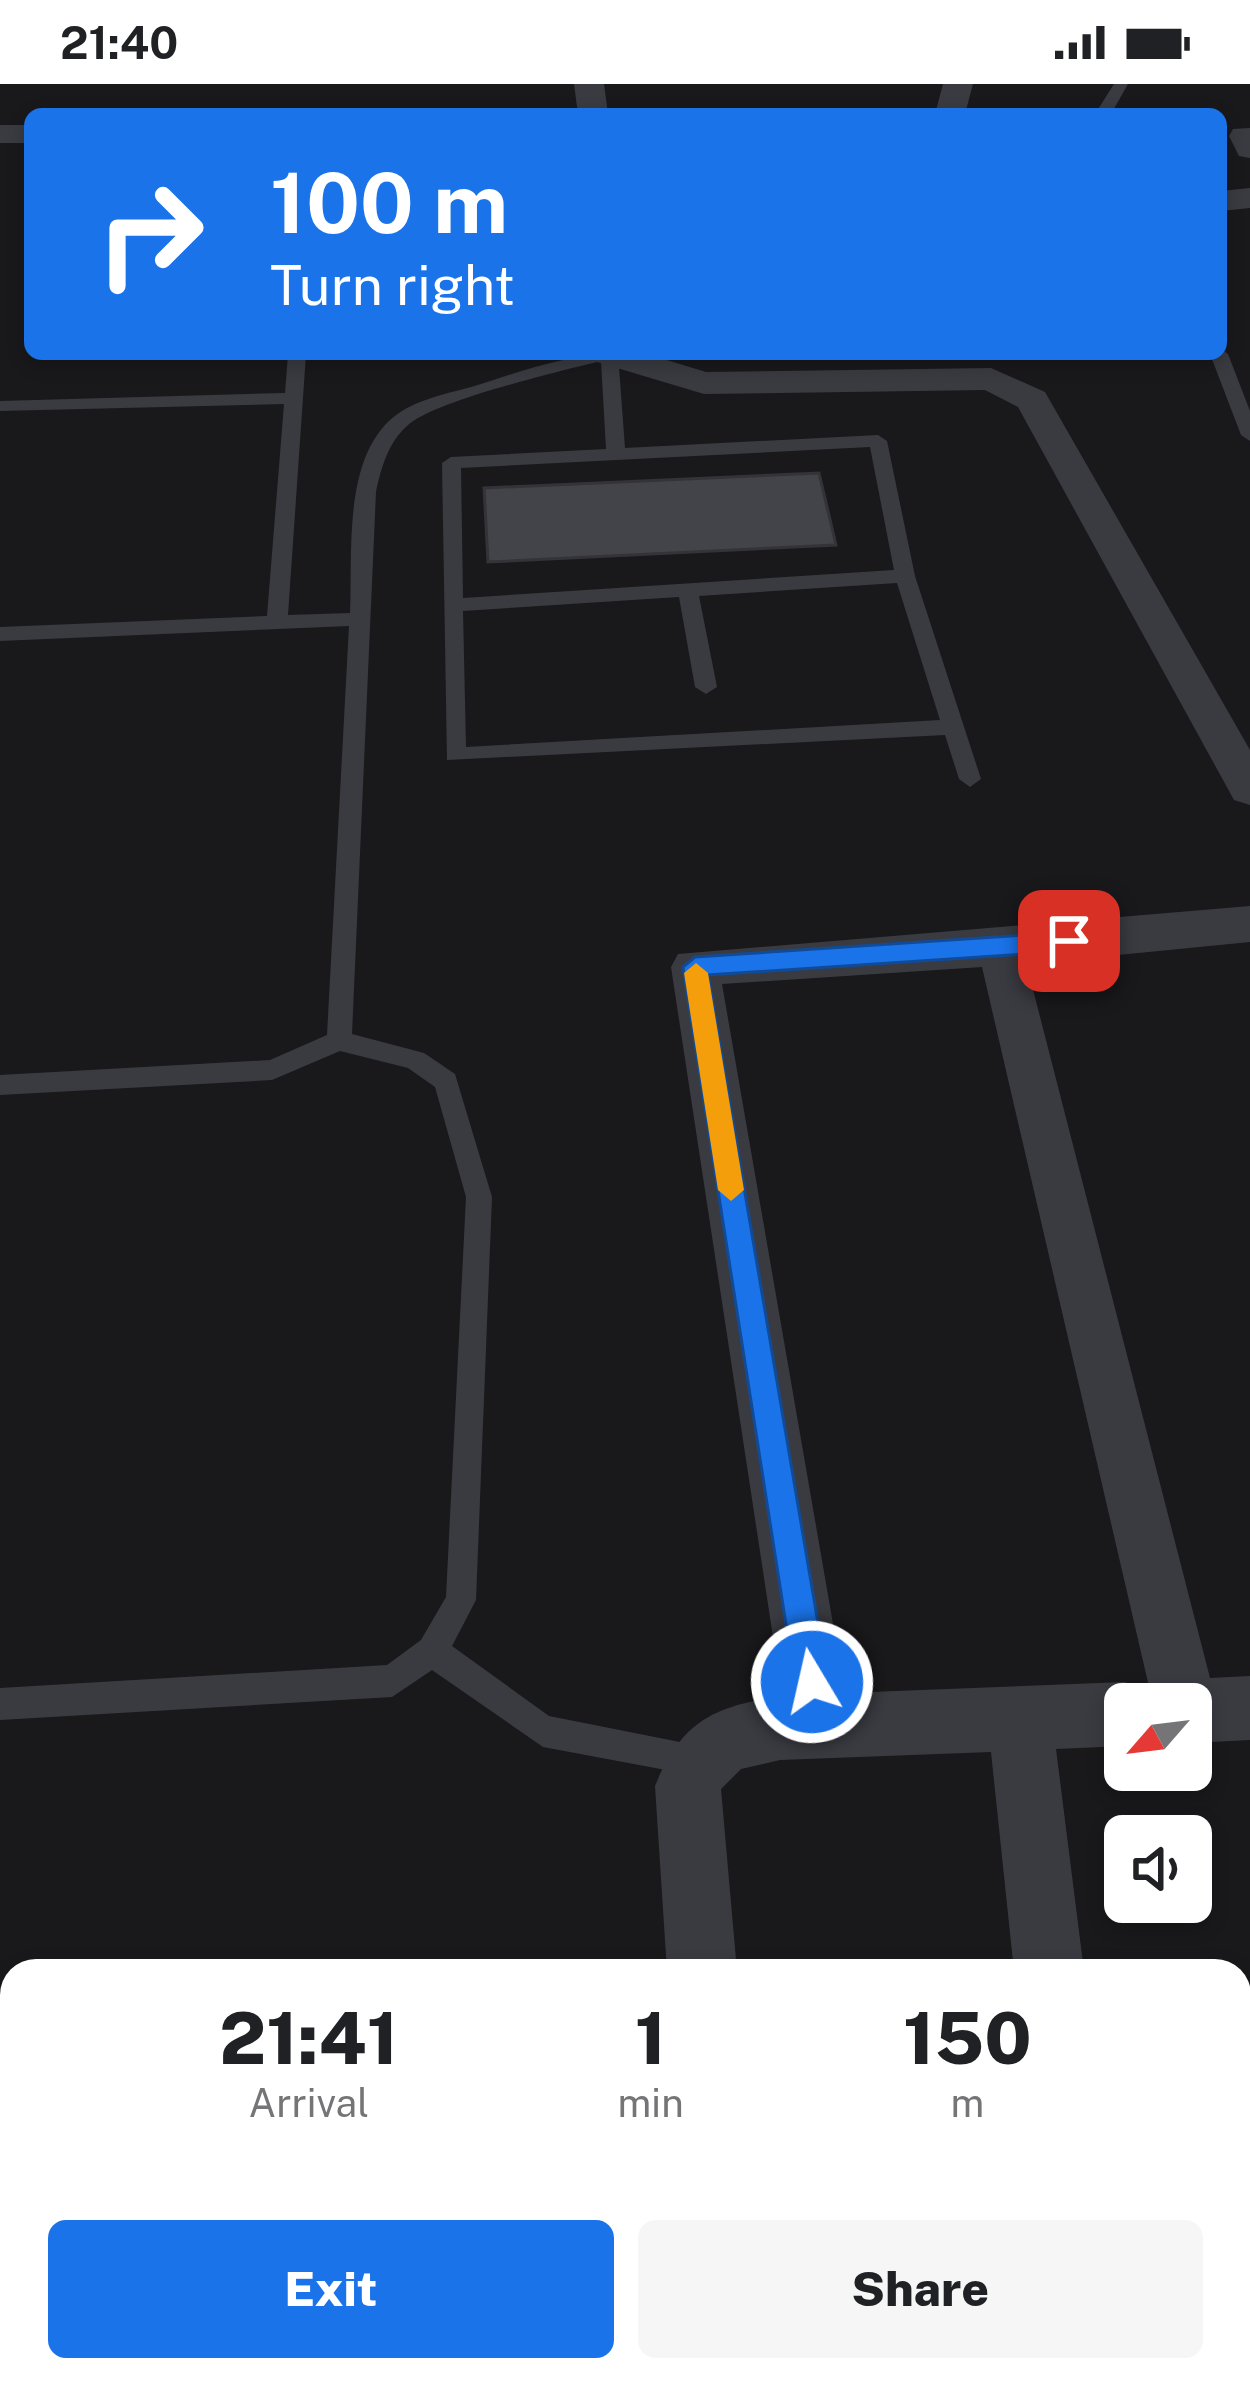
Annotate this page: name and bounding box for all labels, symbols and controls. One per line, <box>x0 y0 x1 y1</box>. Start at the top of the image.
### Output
text: 21:40 <box>60 16 178 69</box>
text: 100 m <box>270 153 508 252</box>
icon: right <box>72 156 228 312</box>
text: Turn right <box>270 254 515 317</box>
pin <box>1018 890 1120 992</box>
icon: arrive <box>1036 908 1102 974</box>
position arrow <box>749 1619 875 1745</box>
north arrow <box>1104 1683 1212 1791</box>
map controls <box>1104 1683 1212 1923</box>
button: sound <box>1104 1815 1212 1923</box>
text: 21:41 <box>219 1996 398 2080</box>
text: 1 <box>635 1996 666 2080</box>
text: 150 <box>903 1996 1032 2080</box>
text: Arrival <box>249 2080 369 2126</box>
text: min <box>618 2080 684 2126</box>
text: m <box>950 2080 984 2126</box>
button: Exit <box>48 2220 614 2358</box>
button: Share <box>638 2220 1203 2358</box>

